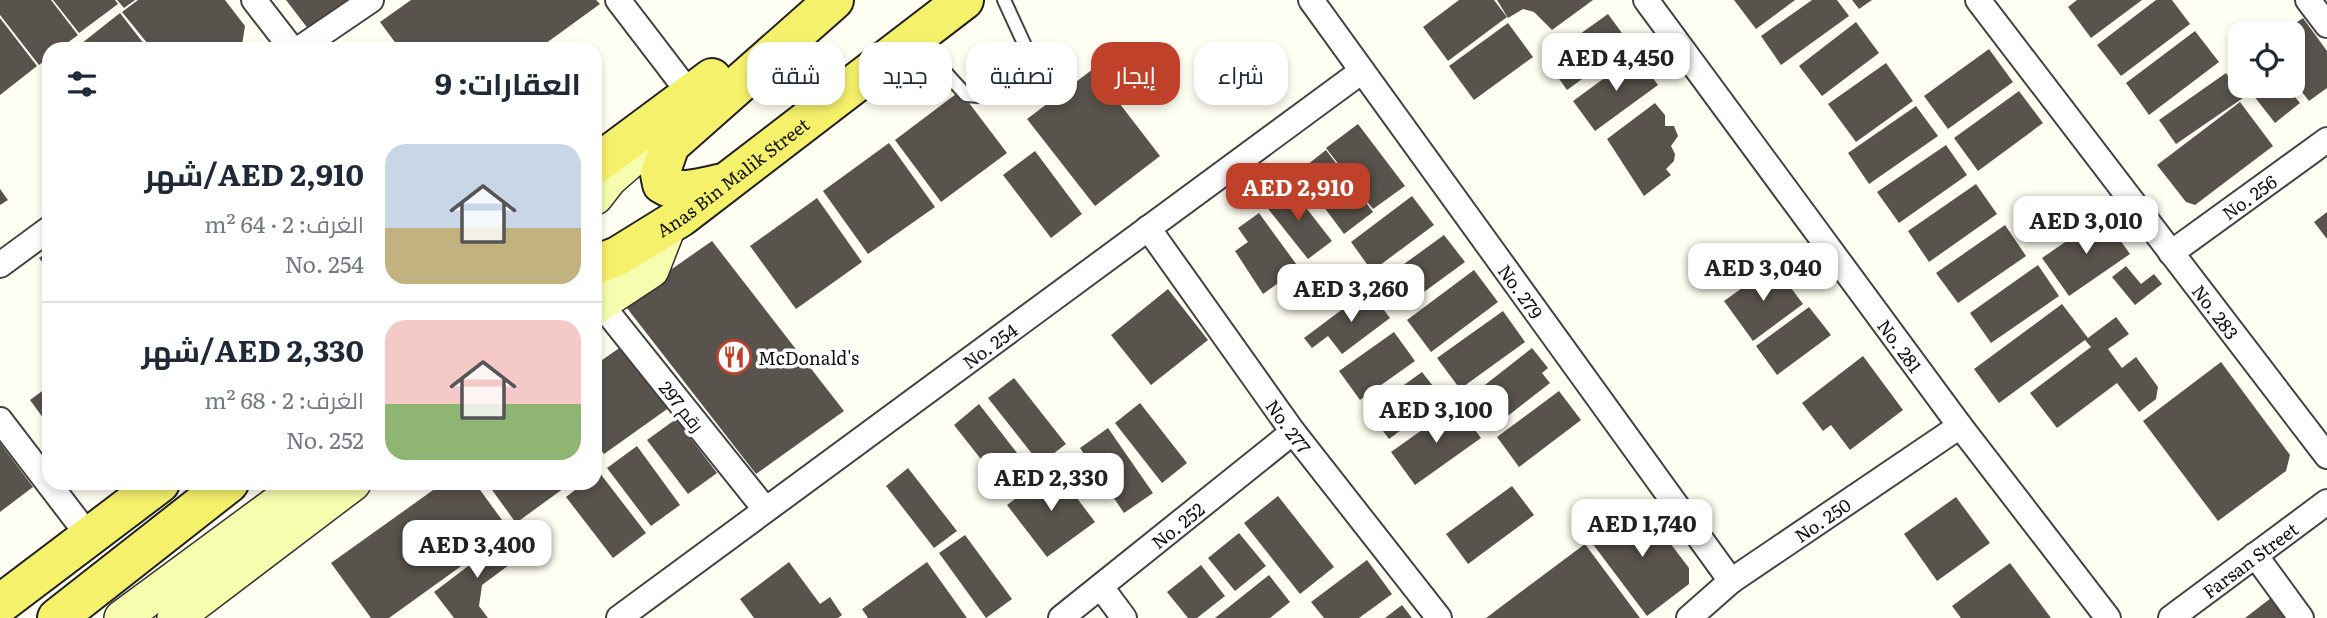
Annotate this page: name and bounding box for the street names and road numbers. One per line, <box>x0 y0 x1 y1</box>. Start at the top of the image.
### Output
street label: Anas Bin Malik Street <box>651 110 815 243</box>
street label: No. 256 <box>2216 167 2282 226</box>
street label: No. 279 <box>1492 258 1550 324</box>
street label: No. 283 <box>2186 278 2246 344</box>
street label: No. 281 <box>1872 313 1929 378</box>
street label: No. 254 <box>956 316 1023 375</box>
street label: رقم 297 <box>653 375 711 437</box>
street label: No. 277 <box>1260 393 1318 459</box>
street label: No. 250 <box>1789 491 1856 548</box>
street label: No. 252 <box>1145 495 1210 555</box>
street label: Farsan Street <box>2196 515 2304 604</box>

